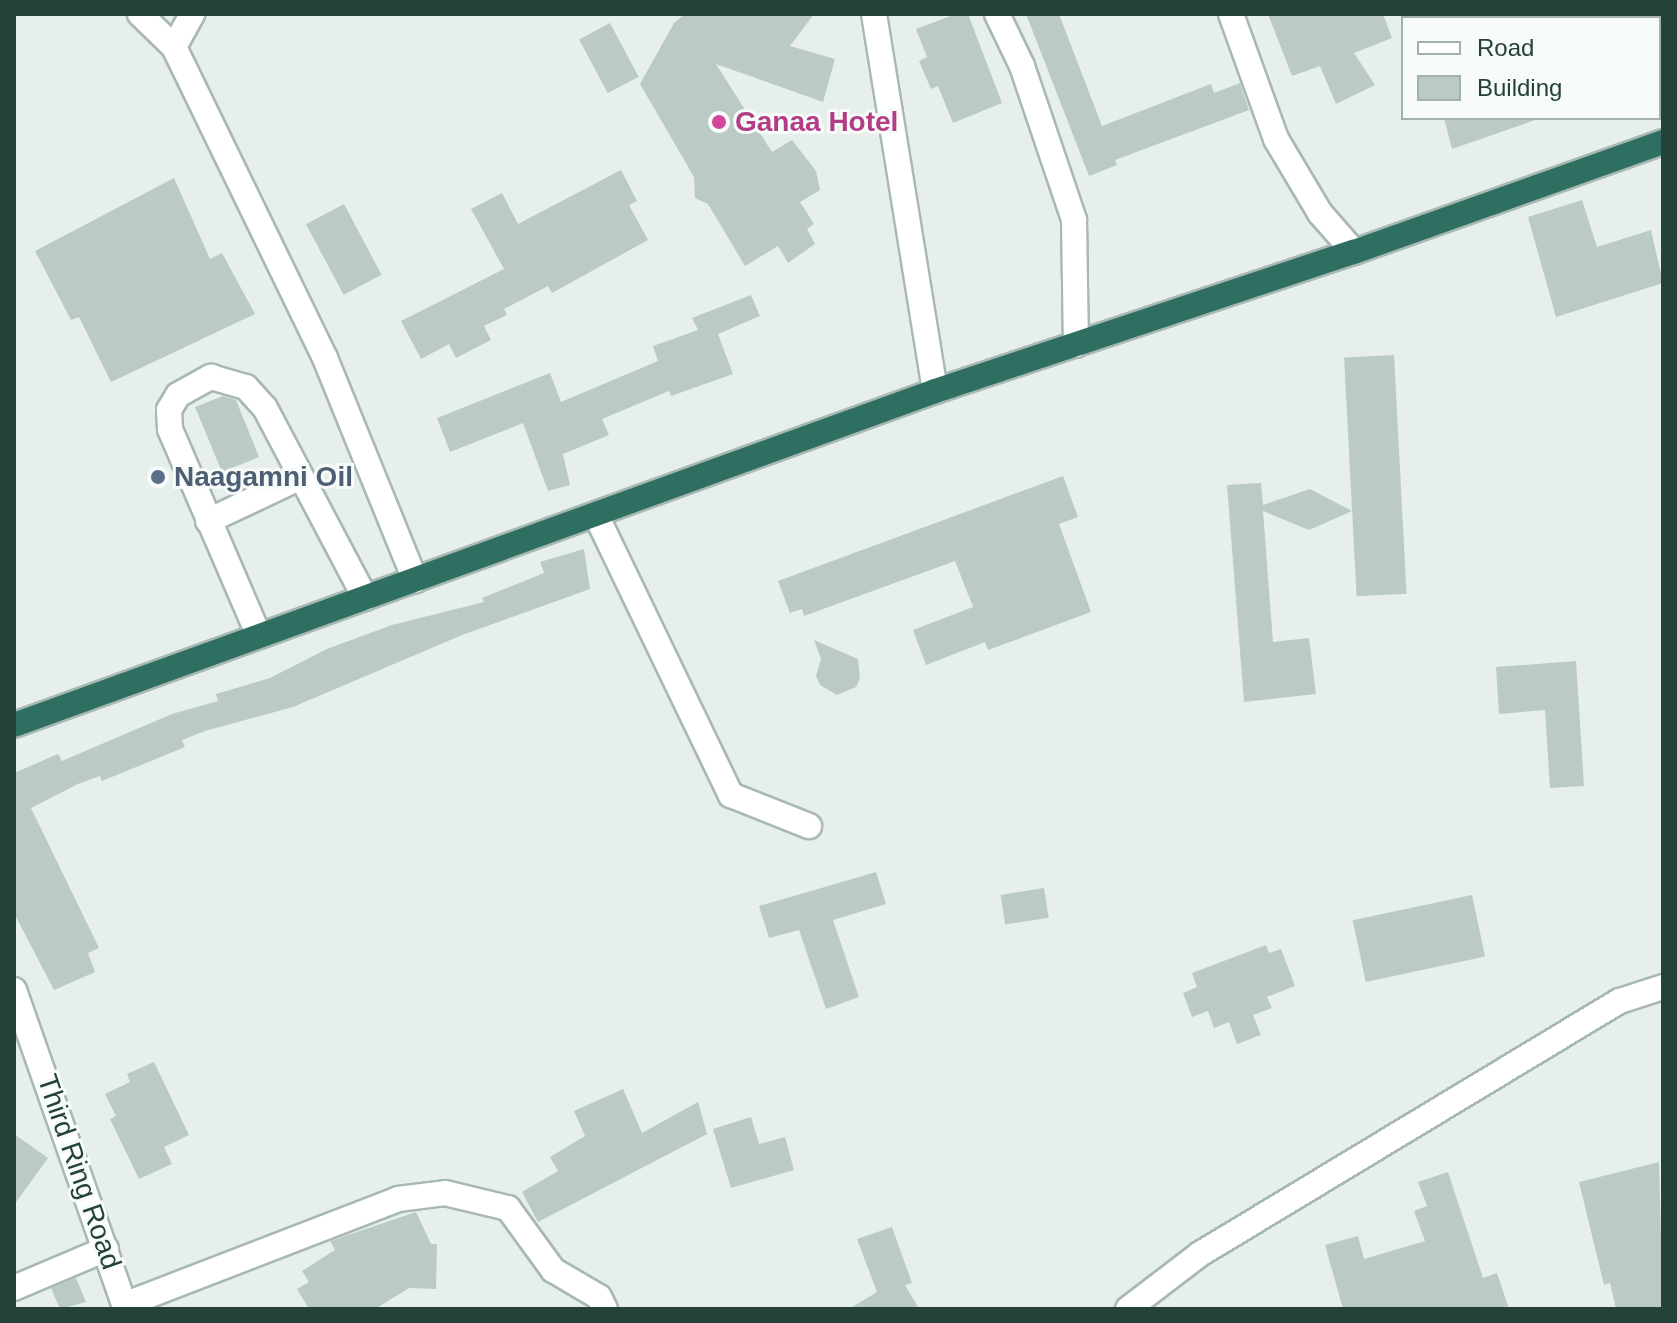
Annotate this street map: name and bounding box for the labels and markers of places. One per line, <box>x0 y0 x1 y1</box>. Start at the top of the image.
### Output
place label: Ganaa Hotel <box>735 105 898 139</box>
marker: Ganaa Hotel <box>710 113 728 131</box>
place label: Naagamni Oil <box>174 460 353 494</box>
marker: Naagamni Oil <box>149 468 167 486</box>

